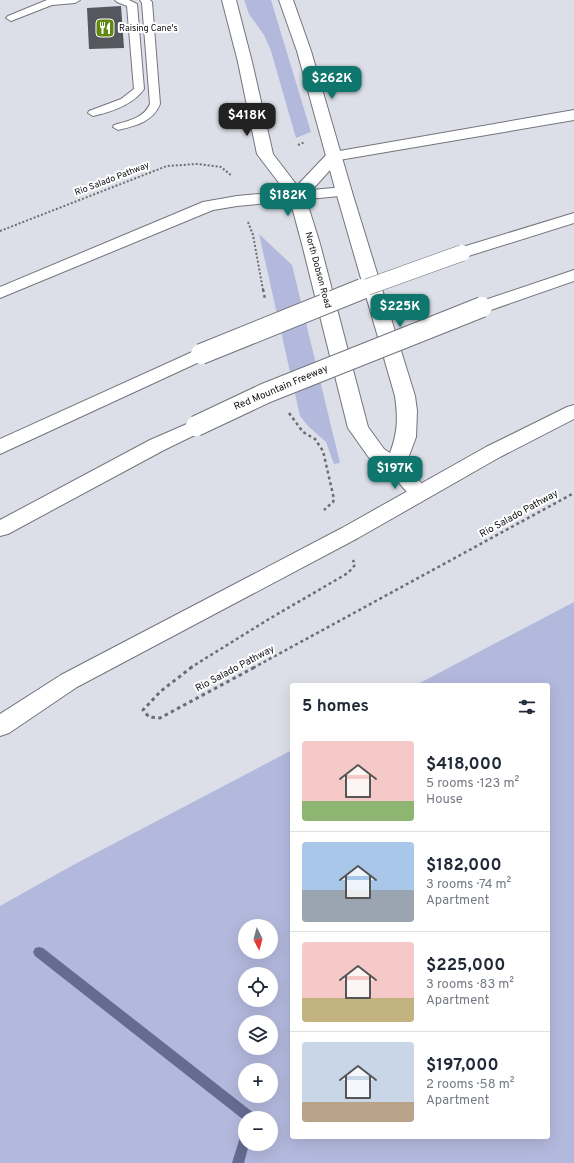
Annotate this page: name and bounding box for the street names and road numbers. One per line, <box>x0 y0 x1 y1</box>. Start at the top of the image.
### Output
street label: Rio Salado Pathway <box>73 160 151 198</box>
street label: North Dobson Road <box>303 231 333 309</box>
street label: Red Mountain Freeway <box>232 362 330 414</box>
street label: Rio Salado Pathway <box>477 487 561 541</box>
street label: Rio Salado Pathway <box>193 643 277 695</box>

